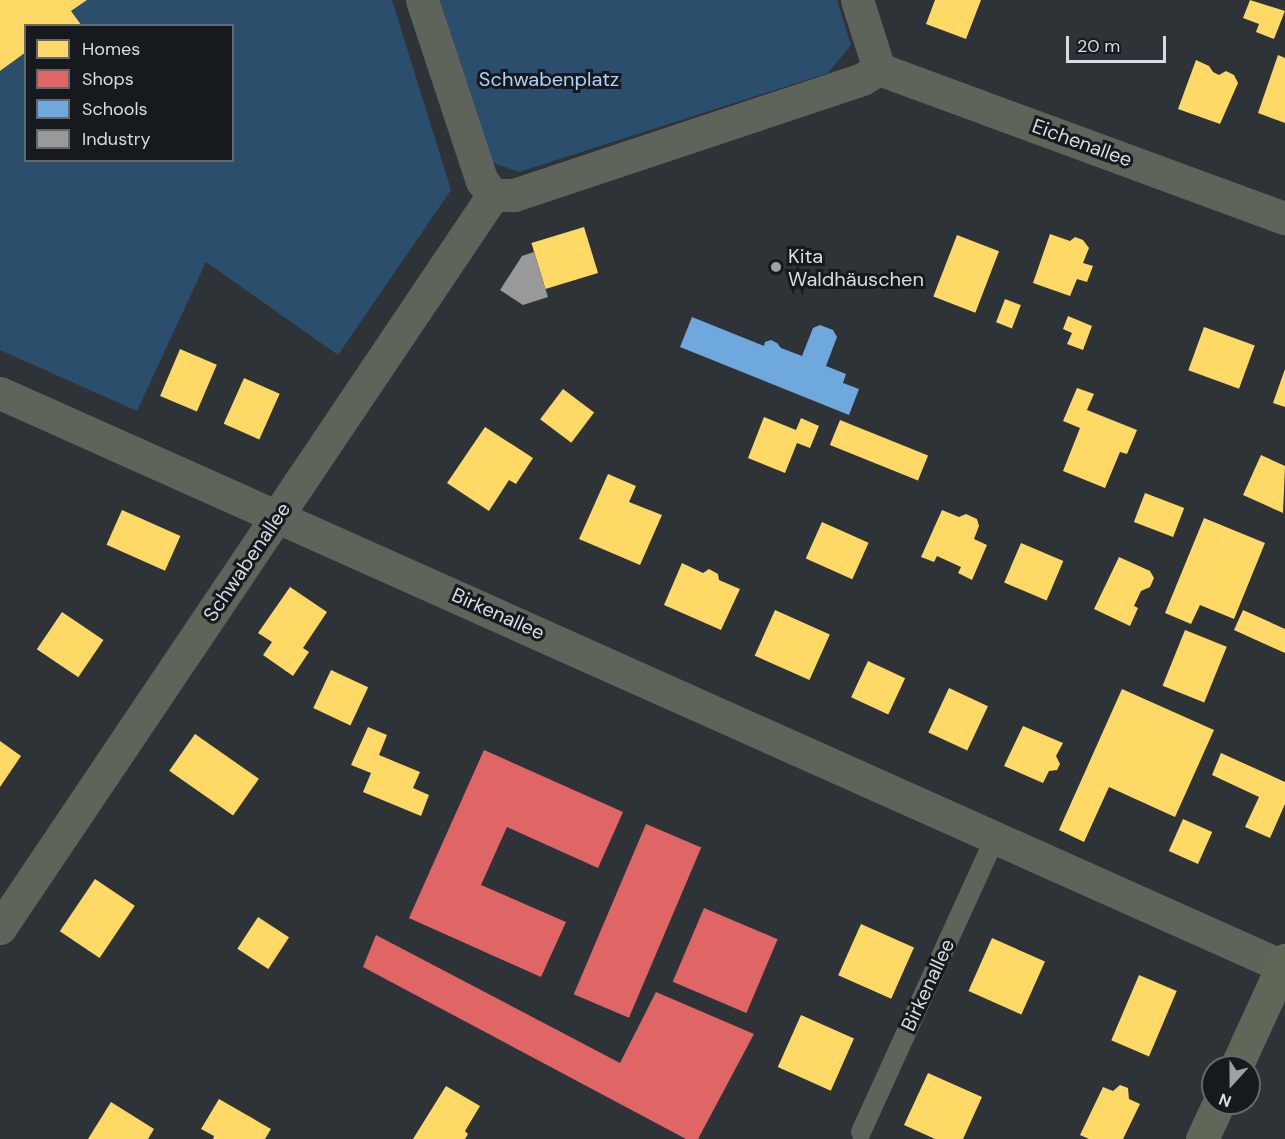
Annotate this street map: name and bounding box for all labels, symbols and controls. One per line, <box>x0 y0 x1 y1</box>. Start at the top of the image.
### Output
legend <box>24 24 234 162</box>
scale bar <box>1069 24 1170 62</box>
text: 20 m <box>1077 34 1120 58</box>
text: Homes <box>82 37 140 61</box>
text: Shops <box>82 67 134 91</box>
park label: Schwabenplatz <box>479 67 619 91</box>
text: Schools <box>82 97 147 121</box>
street label: Eichenallee <box>1029 114 1135 172</box>
text: Industry <box>82 127 151 151</box>
place label: Kita Waldhäuschen <box>788 244 924 291</box>
marker: Kita Waldhäuschen <box>769 260 783 274</box>
street label: Schwabenallee <box>198 498 296 626</box>
street label: Birkenallee <box>448 583 548 645</box>
street label: Birkenallee <box>896 935 960 1035</box>
north arrow <box>1201 1055 1261 1115</box>
text: N <box>1216 1089 1234 1112</box>

